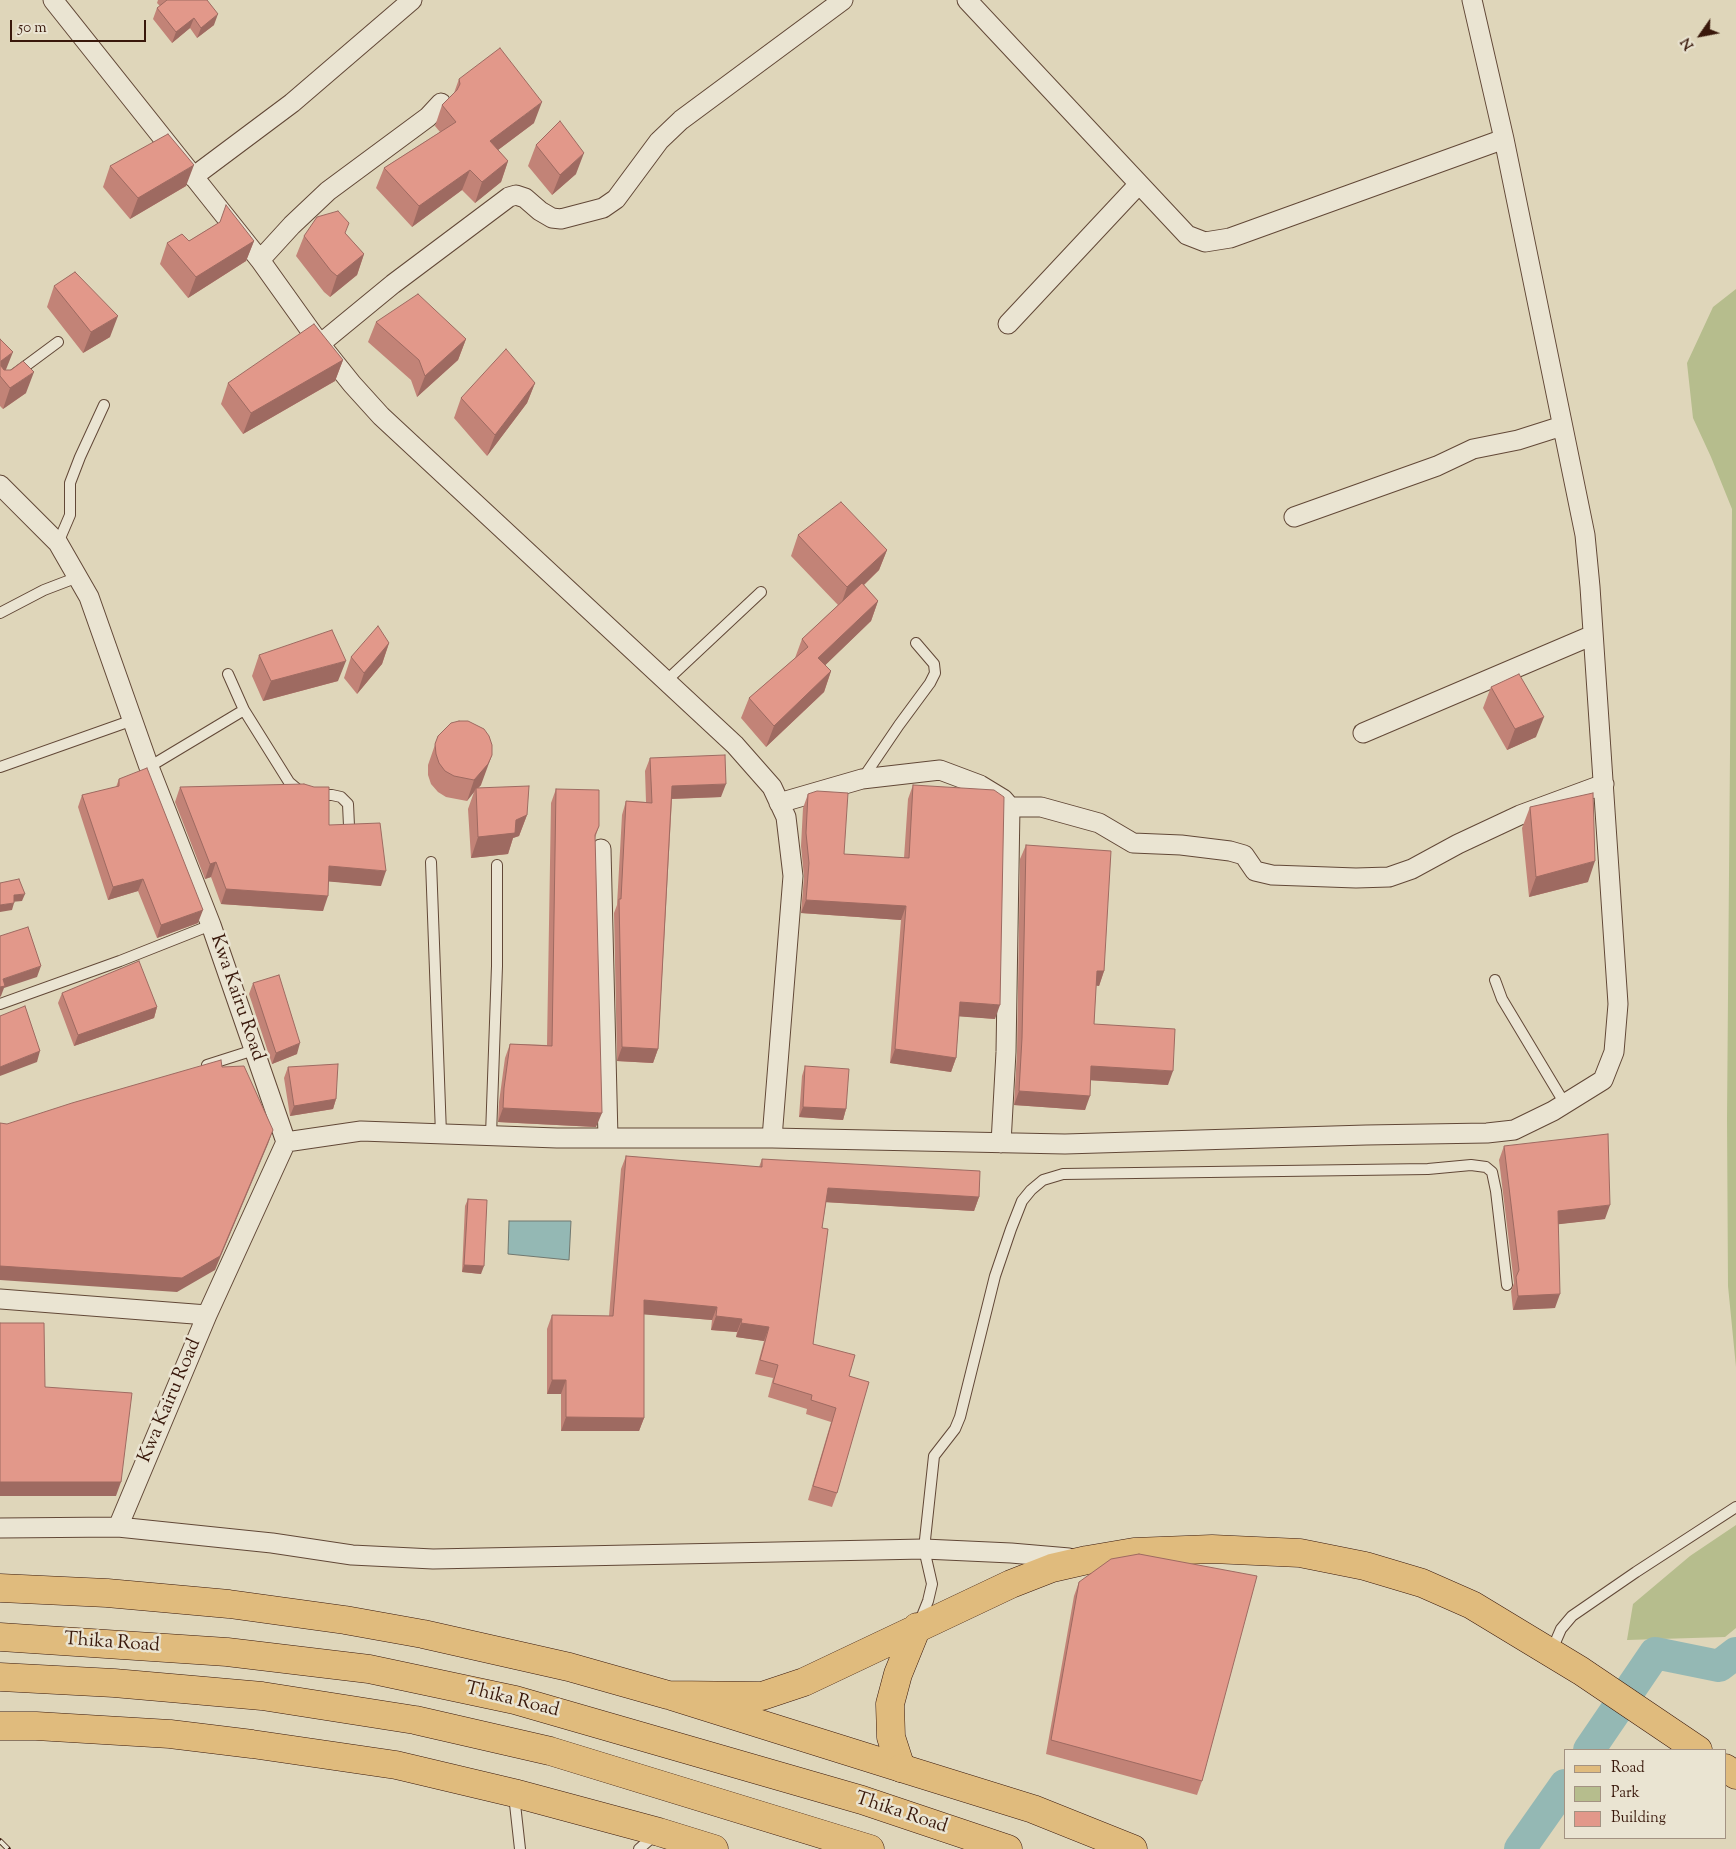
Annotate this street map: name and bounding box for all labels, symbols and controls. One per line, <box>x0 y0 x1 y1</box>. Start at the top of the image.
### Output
scale bar <box>12 10 149 42</box>
north arrow <box>1676 10 1726 60</box>
text: 50 m <box>18 18 47 39</box>
text: N <box>1677 33 1700 53</box>
street label: Kwa Kairu Road <box>204 932 268 1064</box>
street label: Kwa Kairu Road <box>135 1336 207 1466</box>
street label: Thika Road <box>63 1629 161 1659</box>
street label: Thika Road <box>463 1678 561 1724</box>
legend <box>1564 1749 1726 1839</box>
text: Road <box>1611 1758 1645 1779</box>
text: Park <box>1611 1783 1640 1804</box>
street label: Thika Road <box>852 1788 950 1840</box>
text: Building <box>1611 1808 1666 1829</box>

